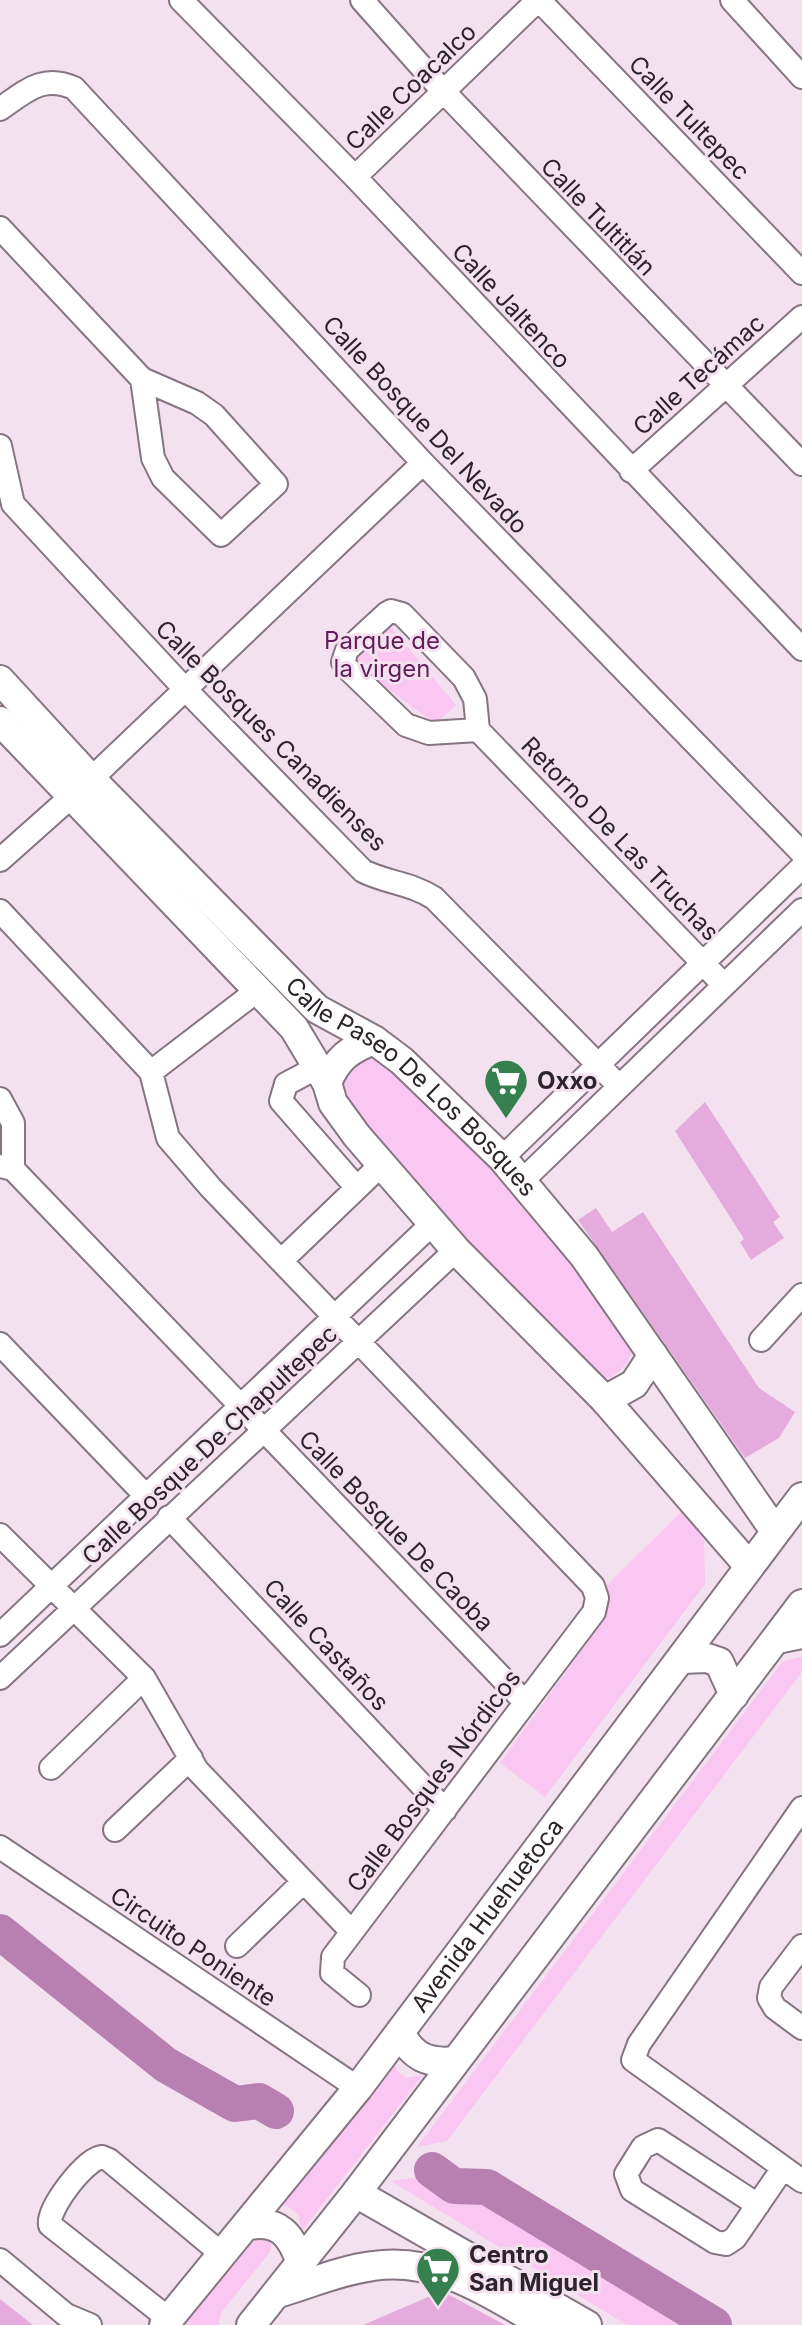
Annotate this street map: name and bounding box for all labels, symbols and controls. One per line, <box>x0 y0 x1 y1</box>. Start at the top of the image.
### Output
street label: Calle Coacalco <box>339 17 482 156</box>
street label: Calle Tultepec <box>623 50 756 186</box>
street label: Calle Tultitlán <box>535 152 662 282</box>
street label: Calle Jaltenco <box>446 237 577 374</box>
street label: Calle Tecámac <box>627 308 770 441</box>
street label: Calle Bosque Del Nevado <box>317 310 534 540</box>
street label: Calle Bosques Canadienses <box>150 614 393 857</box>
park label: Parque de la virgen <box>324 626 440 683</box>
street label: Retorno De Las Truchas <box>516 731 725 946</box>
street label: Calle Paseo De Los Bosques <box>280 971 543 1202</box>
supermarket icon: Oxxo <box>482 1057 530 1120</box>
place label: Oxxo <box>537 1066 598 1095</box>
street label: Calle Bosque De Chapultepec <box>76 1319 343 1571</box>
street label: Calle Bosque De Caoba <box>293 1424 500 1637</box>
street label: Calle Castaños <box>258 1573 395 1717</box>
street label: Calle Bosques Nórdicos <box>341 1664 527 1898</box>
street label: Avenida Huehuetoca <box>405 1813 569 2018</box>
street label: Circuito Poniente <box>105 1880 282 2013</box>
place label: Centro San Miguel <box>469 2240 599 2297</box>
supermarket icon: Centro San Miguel <box>414 2245 462 2308</box>

